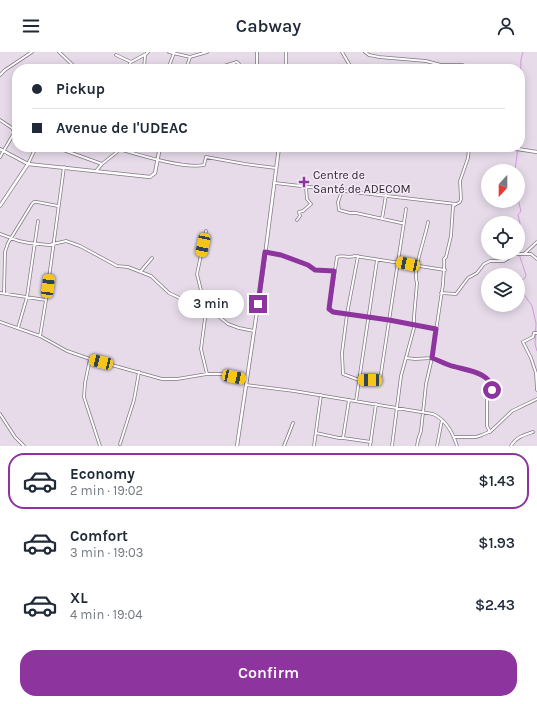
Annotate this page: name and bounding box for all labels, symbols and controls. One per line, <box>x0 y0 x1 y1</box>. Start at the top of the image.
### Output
icon: menu <box>20 15 42 37</box>
text: Cabway <box>236 15 301 37</box>
icon: person <box>495 15 517 37</box>
text: Pickup <box>56 80 105 98</box>
text: Avenue de I'UDEAC <box>56 119 188 137</box>
north arrow <box>481 164 525 208</box>
map controls <box>481 164 525 312</box>
place label: Centre de Santé de ADECOM <box>313 168 411 196</box>
marker: Centre de Santé de ADECOM <box>298 176 310 188</box>
button: locate <box>481 216 525 260</box>
car <box>195 232 211 258</box>
car <box>395 256 421 272</box>
button: layers <box>481 268 525 312</box>
car <box>41 273 55 299</box>
callout: 3 min <box>178 290 244 318</box>
route end <box>249 295 267 313</box>
text: 3 min <box>193 296 229 311</box>
car <box>88 353 114 371</box>
car <box>221 369 247 385</box>
car <box>358 374 382 386</box>
route start <box>483 381 501 399</box>
icon: car <box>22 463 58 499</box>
text: Economy <box>70 465 135 483</box>
text: $1.43 <box>479 472 515 490</box>
text: 2 min · 19:02 <box>70 483 143 498</box>
icon: car <box>22 525 58 561</box>
text: Comfort <box>70 527 128 545</box>
text: $1.93 <box>478 534 515 552</box>
text: 3 min · 19:03 <box>70 545 143 560</box>
icon: car <box>22 587 58 623</box>
text: XL <box>70 589 88 607</box>
text: $2.43 <box>475 596 515 614</box>
text: 4 min · 19:04 <box>70 607 143 622</box>
button: Confirm <box>20 650 517 696</box>

